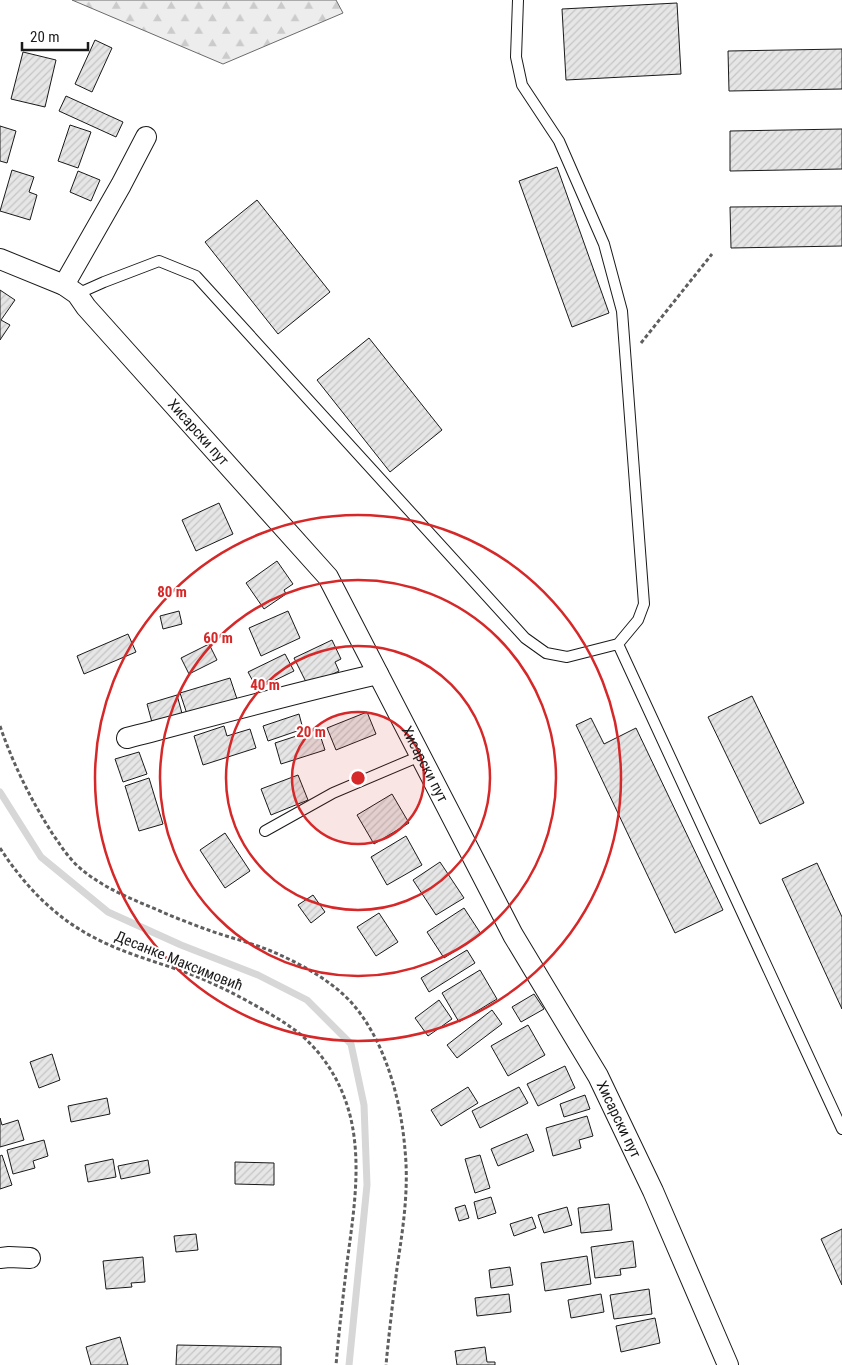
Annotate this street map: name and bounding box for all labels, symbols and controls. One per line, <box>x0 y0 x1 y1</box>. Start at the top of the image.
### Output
scale bar <box>22 20 89 52</box>
text: 20 m <box>30 28 60 46</box>
street label: Хисарски пут <box>164 395 233 469</box>
text: 80 m <box>157 583 187 601</box>
text: 60 m <box>203 629 233 647</box>
text: 40 m <box>250 676 280 694</box>
text: 20 m <box>296 723 326 741</box>
street label: Хисарски пут <box>398 723 452 805</box>
centre of rings <box>349 769 367 787</box>
street label: Десанке Максимовић <box>112 927 246 995</box>
street label: Хисарски пут <box>593 1078 645 1161</box>

